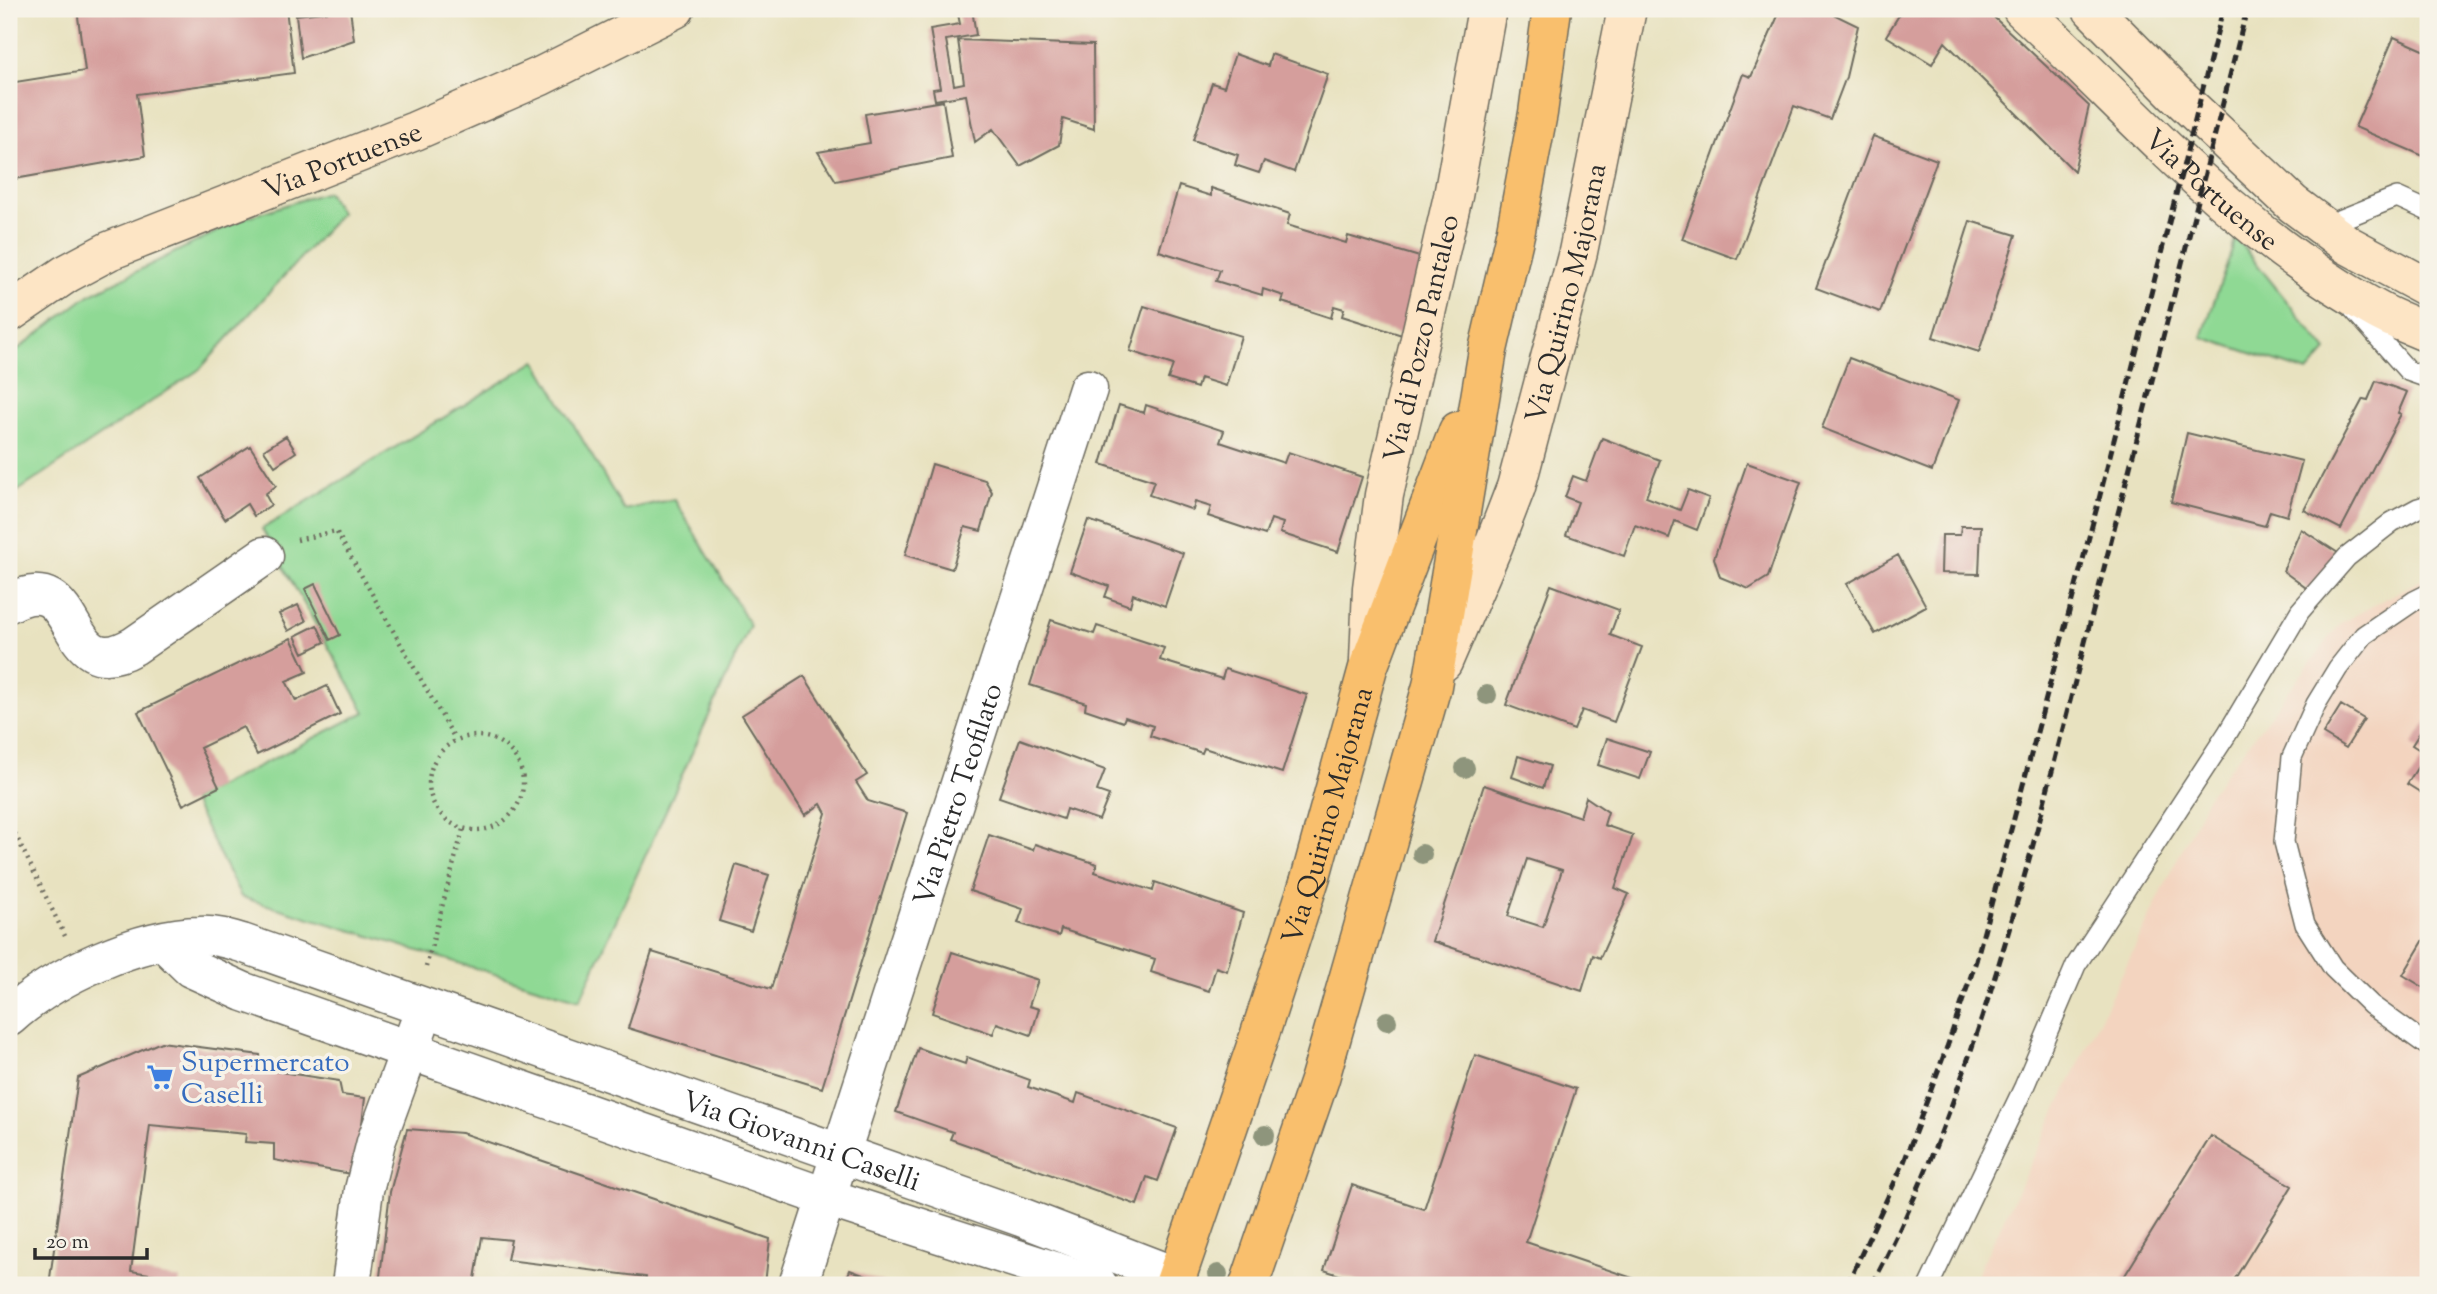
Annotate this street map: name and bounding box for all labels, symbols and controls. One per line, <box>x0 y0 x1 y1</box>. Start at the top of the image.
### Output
street label: Via Portuense <box>258 113 428 212</box>
street label: Via Portuense <box>2134 121 2286 262</box>
street label: Via Quirino Majorana <box>1517 160 1618 428</box>
street label: Via di Pozzo Pantaleo <box>1375 211 1471 466</box>
street label: Via Pietro Teofilato <box>905 679 1014 911</box>
street label: Via Quirino Majorana <box>1273 683 1385 950</box>
place label: Supermercato Caselli <box>181 1044 350 1116</box>
supermarket icon: Supermercato Caselli <box>145 1062 175 1092</box>
street label: Via Giovanni Caselli <box>676 1082 925 1203</box>
scale bar <box>35 1217 147 1261</box>
text: 20 m <box>46 1228 89 1258</box>

